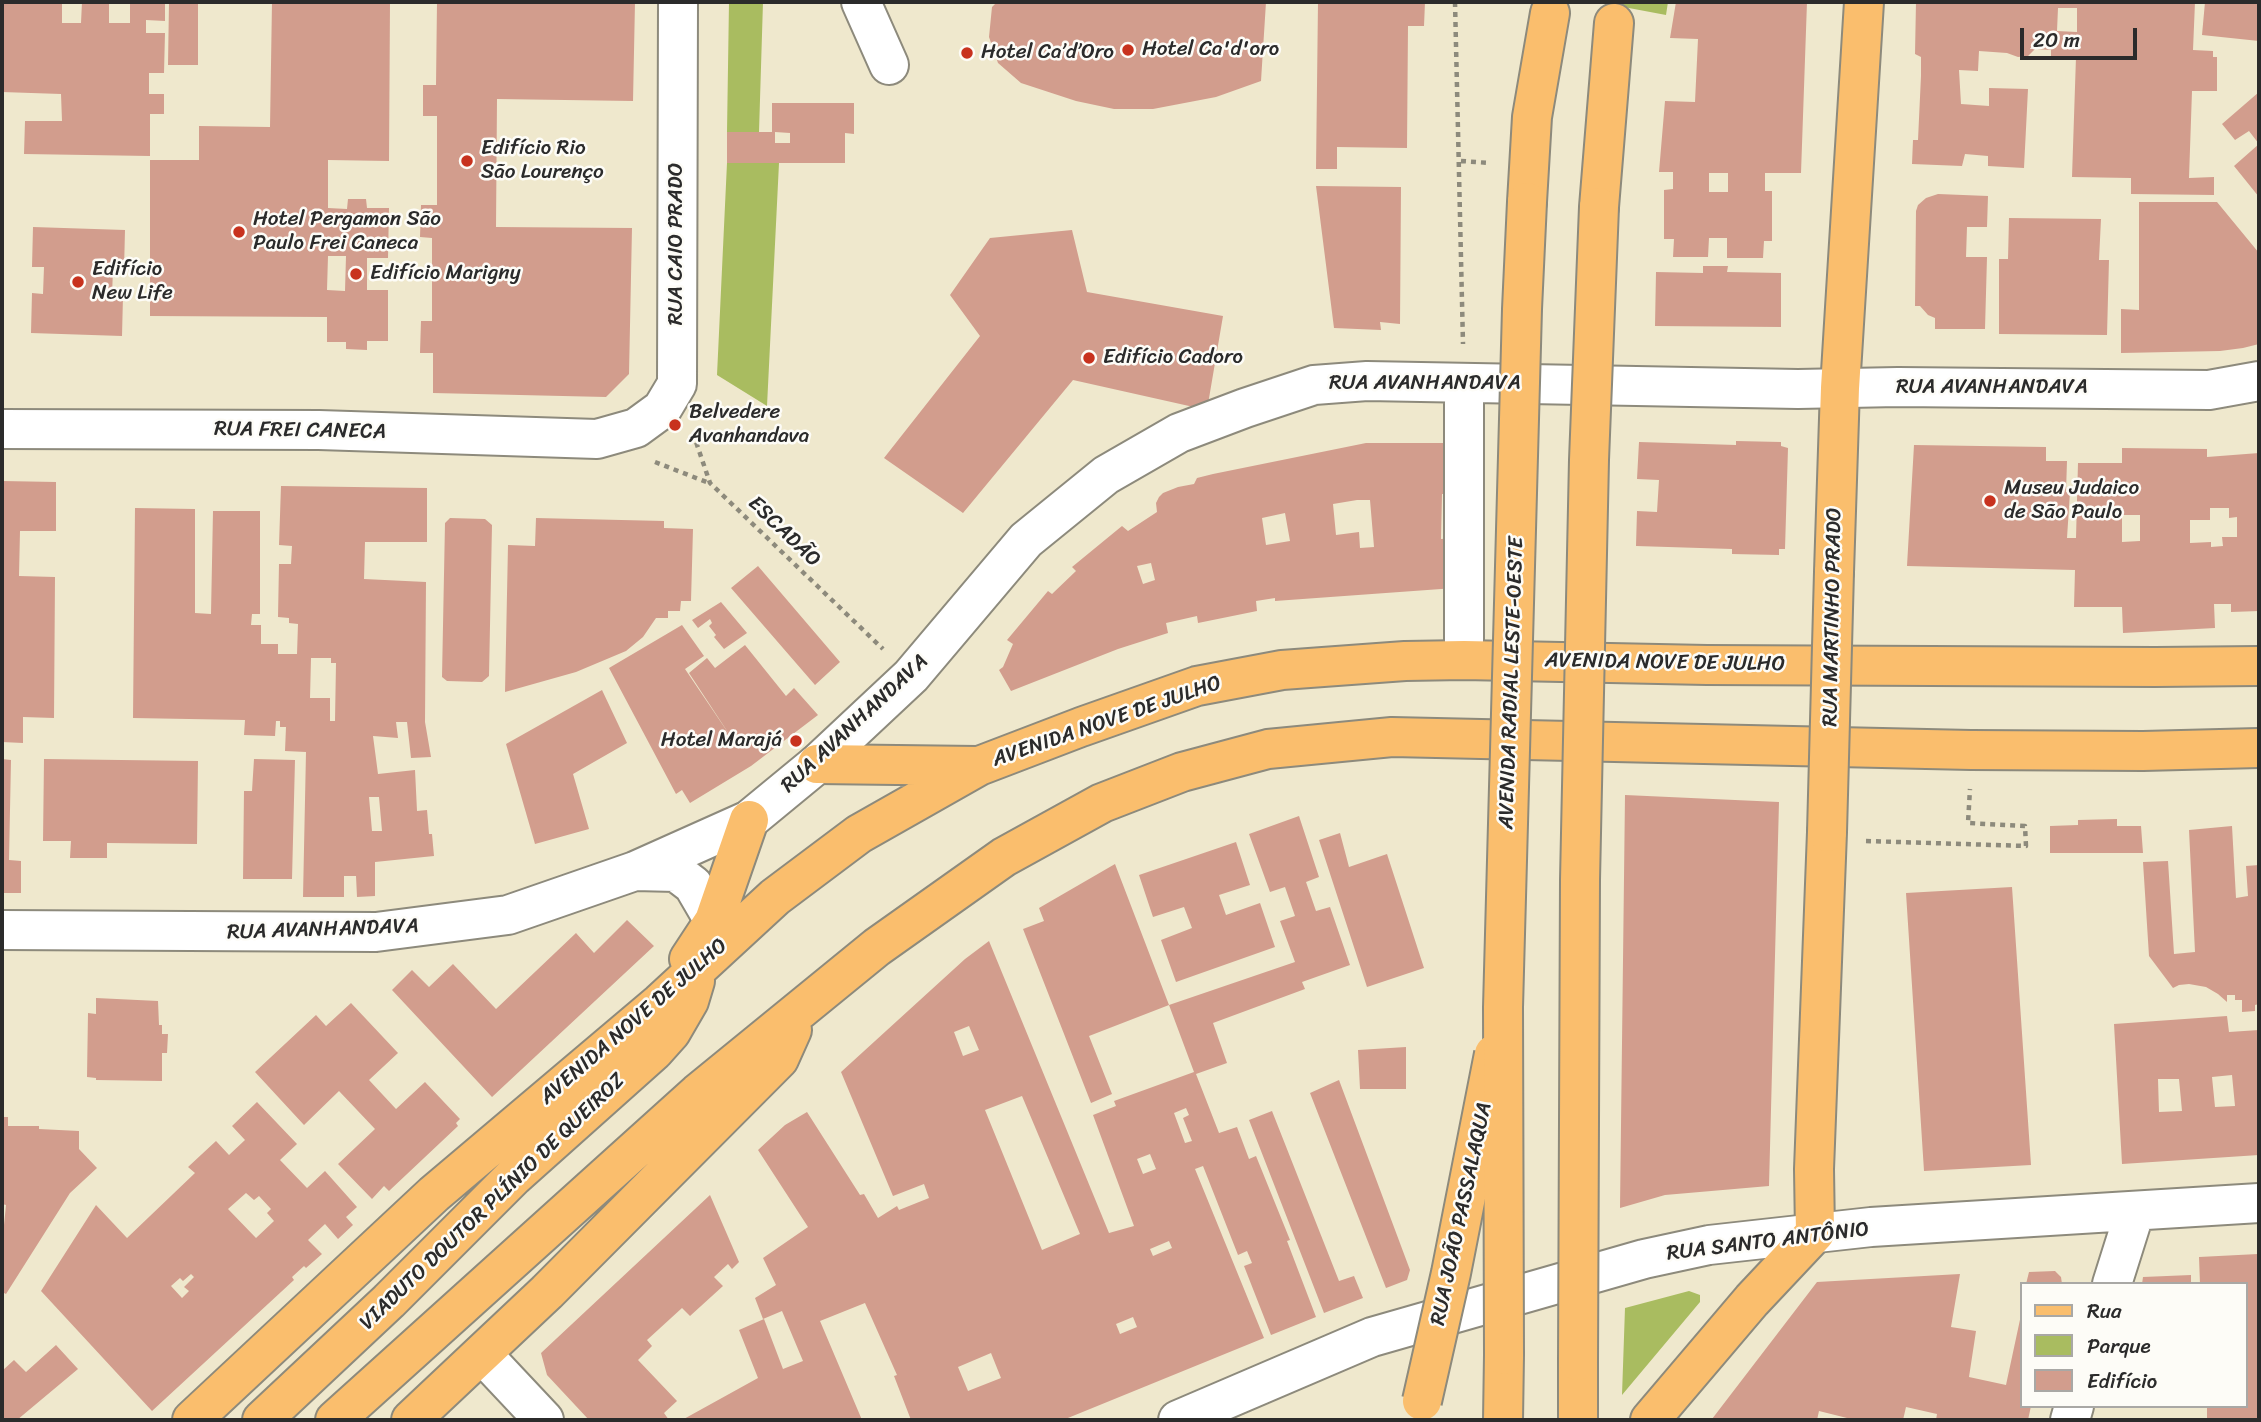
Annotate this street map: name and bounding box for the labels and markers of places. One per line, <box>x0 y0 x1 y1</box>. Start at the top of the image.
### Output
place label: Hotel Ca'd'oro <box>1142 37 1279 63</box>
place label: Hotel Ca’d’Oro <box>981 40 1114 66</box>
marker: Hotel Ca'd'oro <box>1120 42 1136 58</box>
marker: Hotel Ca’d’Oro <box>959 45 975 61</box>
place label: Edifício Rio São Lourenço <box>481 136 604 186</box>
marker: Edifício Rio São Lourenço <box>459 153 475 169</box>
place label: Hotel Pergamon São Paulo Frei Caneca <box>253 207 441 257</box>
marker: Hotel Pergamon São Paulo Frei Caneca <box>231 224 247 240</box>
place label: Edifício New Life <box>92 257 173 307</box>
place label: Edifício Marigny <box>370 261 521 287</box>
marker: Edifício Marigny <box>348 266 364 282</box>
marker: Edifício New Life <box>70 274 86 290</box>
place label: Edifício Cadoro <box>1103 345 1243 371</box>
marker: Edifício Cadoro <box>1081 350 1097 366</box>
place label: Belvedere Avanhandava <box>689 400 809 450</box>
marker: Belvedere Avanhandava <box>667 417 683 433</box>
place label: Museu Judaico de São Paulo <box>2004 476 2139 526</box>
marker: Museu Judaico de São Paulo <box>1982 493 1998 509</box>
place label: Hotel Marajá <box>661 728 782 754</box>
marker: Hotel Marajá <box>788 733 804 749</box>

